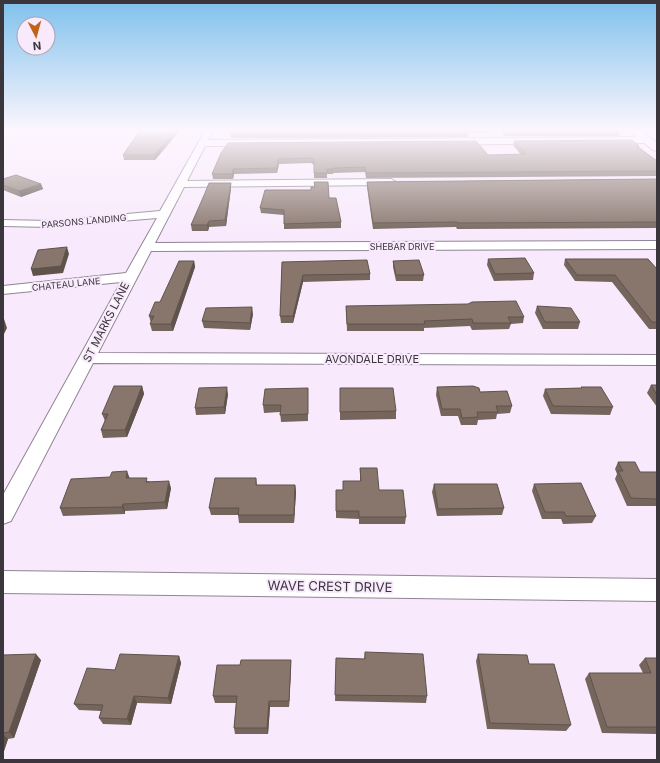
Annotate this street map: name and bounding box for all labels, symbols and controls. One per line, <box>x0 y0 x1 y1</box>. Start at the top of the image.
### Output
north arrow <box>16 16 56 56</box>
text: N <box>32 39 42 53</box>
street label: PARSONS LANDING <box>41 212 127 230</box>
street label: SHEBAR DRIVE <box>370 241 434 252</box>
street label: CHATEAU LANE <box>31 275 101 293</box>
street label: ST MARKS LANE <box>80 280 132 364</box>
street label: AVONDALE DRIVE <box>325 352 419 366</box>
street label: WAVE CREST DRIVE <box>268 577 392 595</box>

